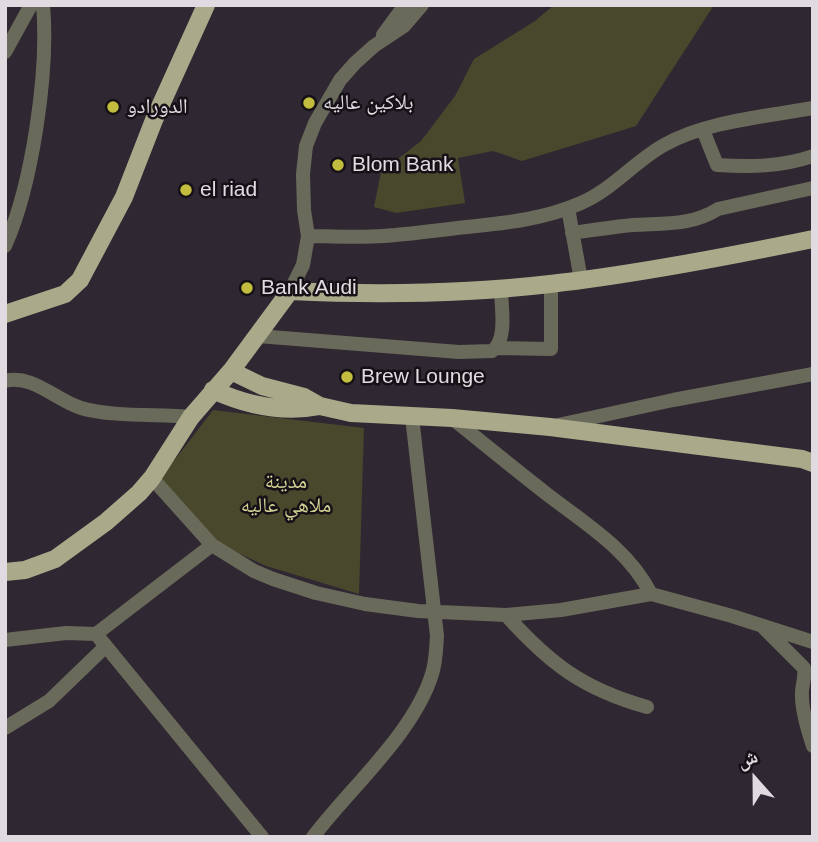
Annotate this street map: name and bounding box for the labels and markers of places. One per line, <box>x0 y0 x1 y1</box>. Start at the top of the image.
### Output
place label: بلاكين عاليه <box>323 90 413 116</box>
place label: الدورادو <box>127 94 188 120</box>
marker: بلاكين عاليه <box>301 95 317 111</box>
marker: الدورادو <box>105 99 121 115</box>
place label: Blom Bank <box>352 152 454 178</box>
marker: Blom Bank <box>330 157 346 173</box>
place label: el riad <box>200 177 257 203</box>
marker: el riad <box>178 182 194 198</box>
place label: Bank Audi <box>261 275 357 301</box>
marker: Bank Audi <box>239 280 255 296</box>
place label: Brew Lounge <box>361 364 485 390</box>
marker: Brew Lounge <box>339 369 355 385</box>

